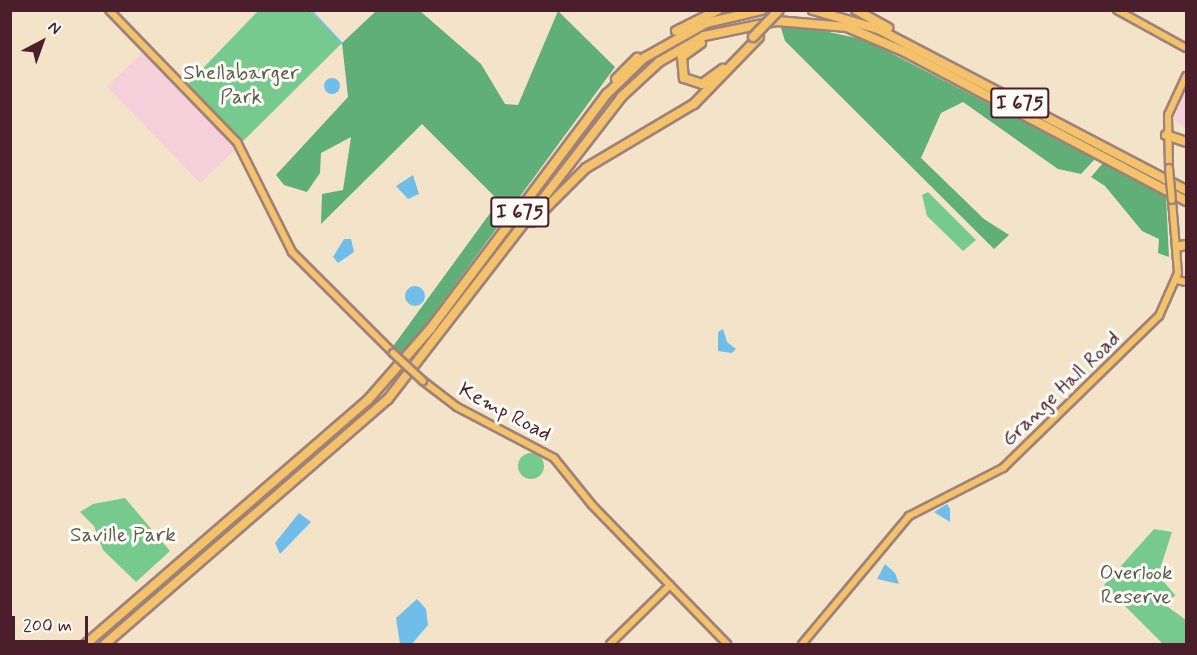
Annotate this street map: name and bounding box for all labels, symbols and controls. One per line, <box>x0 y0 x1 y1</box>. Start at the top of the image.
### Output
north arrow <box>12 12 72 72</box>
text: N <box>43 17 65 39</box>
park label: Shellabarger Park <box>183 60 299 110</box>
road number: I 675 <box>990 86 1050 120</box>
road number: I 675 <box>490 195 550 229</box>
street label: Grange Hall Road <box>996 326 1126 452</box>
street label: Kemp Road <box>454 377 556 447</box>
park label: Saville Park <box>71 522 175 548</box>
park label: Overlook Reserve <box>1099 560 1173 610</box>
scale bar <box>15 604 92 642</box>
text: 200 m <box>23 614 72 638</box>

